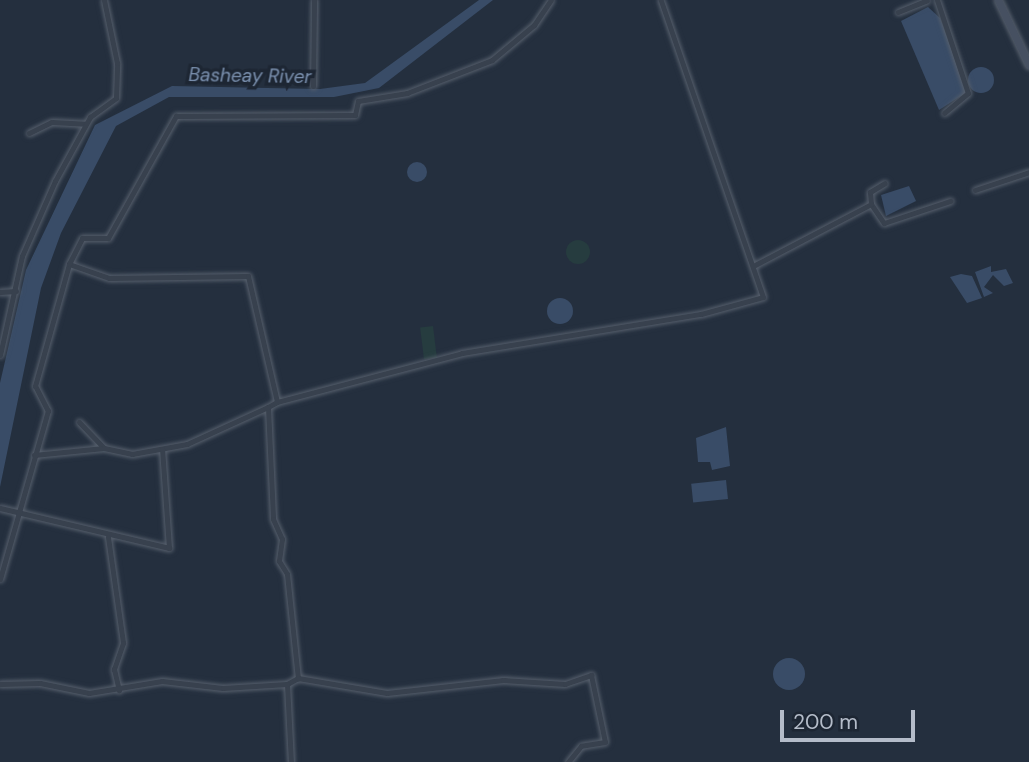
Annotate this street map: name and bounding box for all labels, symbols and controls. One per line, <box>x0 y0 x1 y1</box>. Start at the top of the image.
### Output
water label: Basheay River <box>188 64 312 88</box>
scale bar <box>784 696 919 740</box>
text: 200 m <box>793 708 858 736</box>

